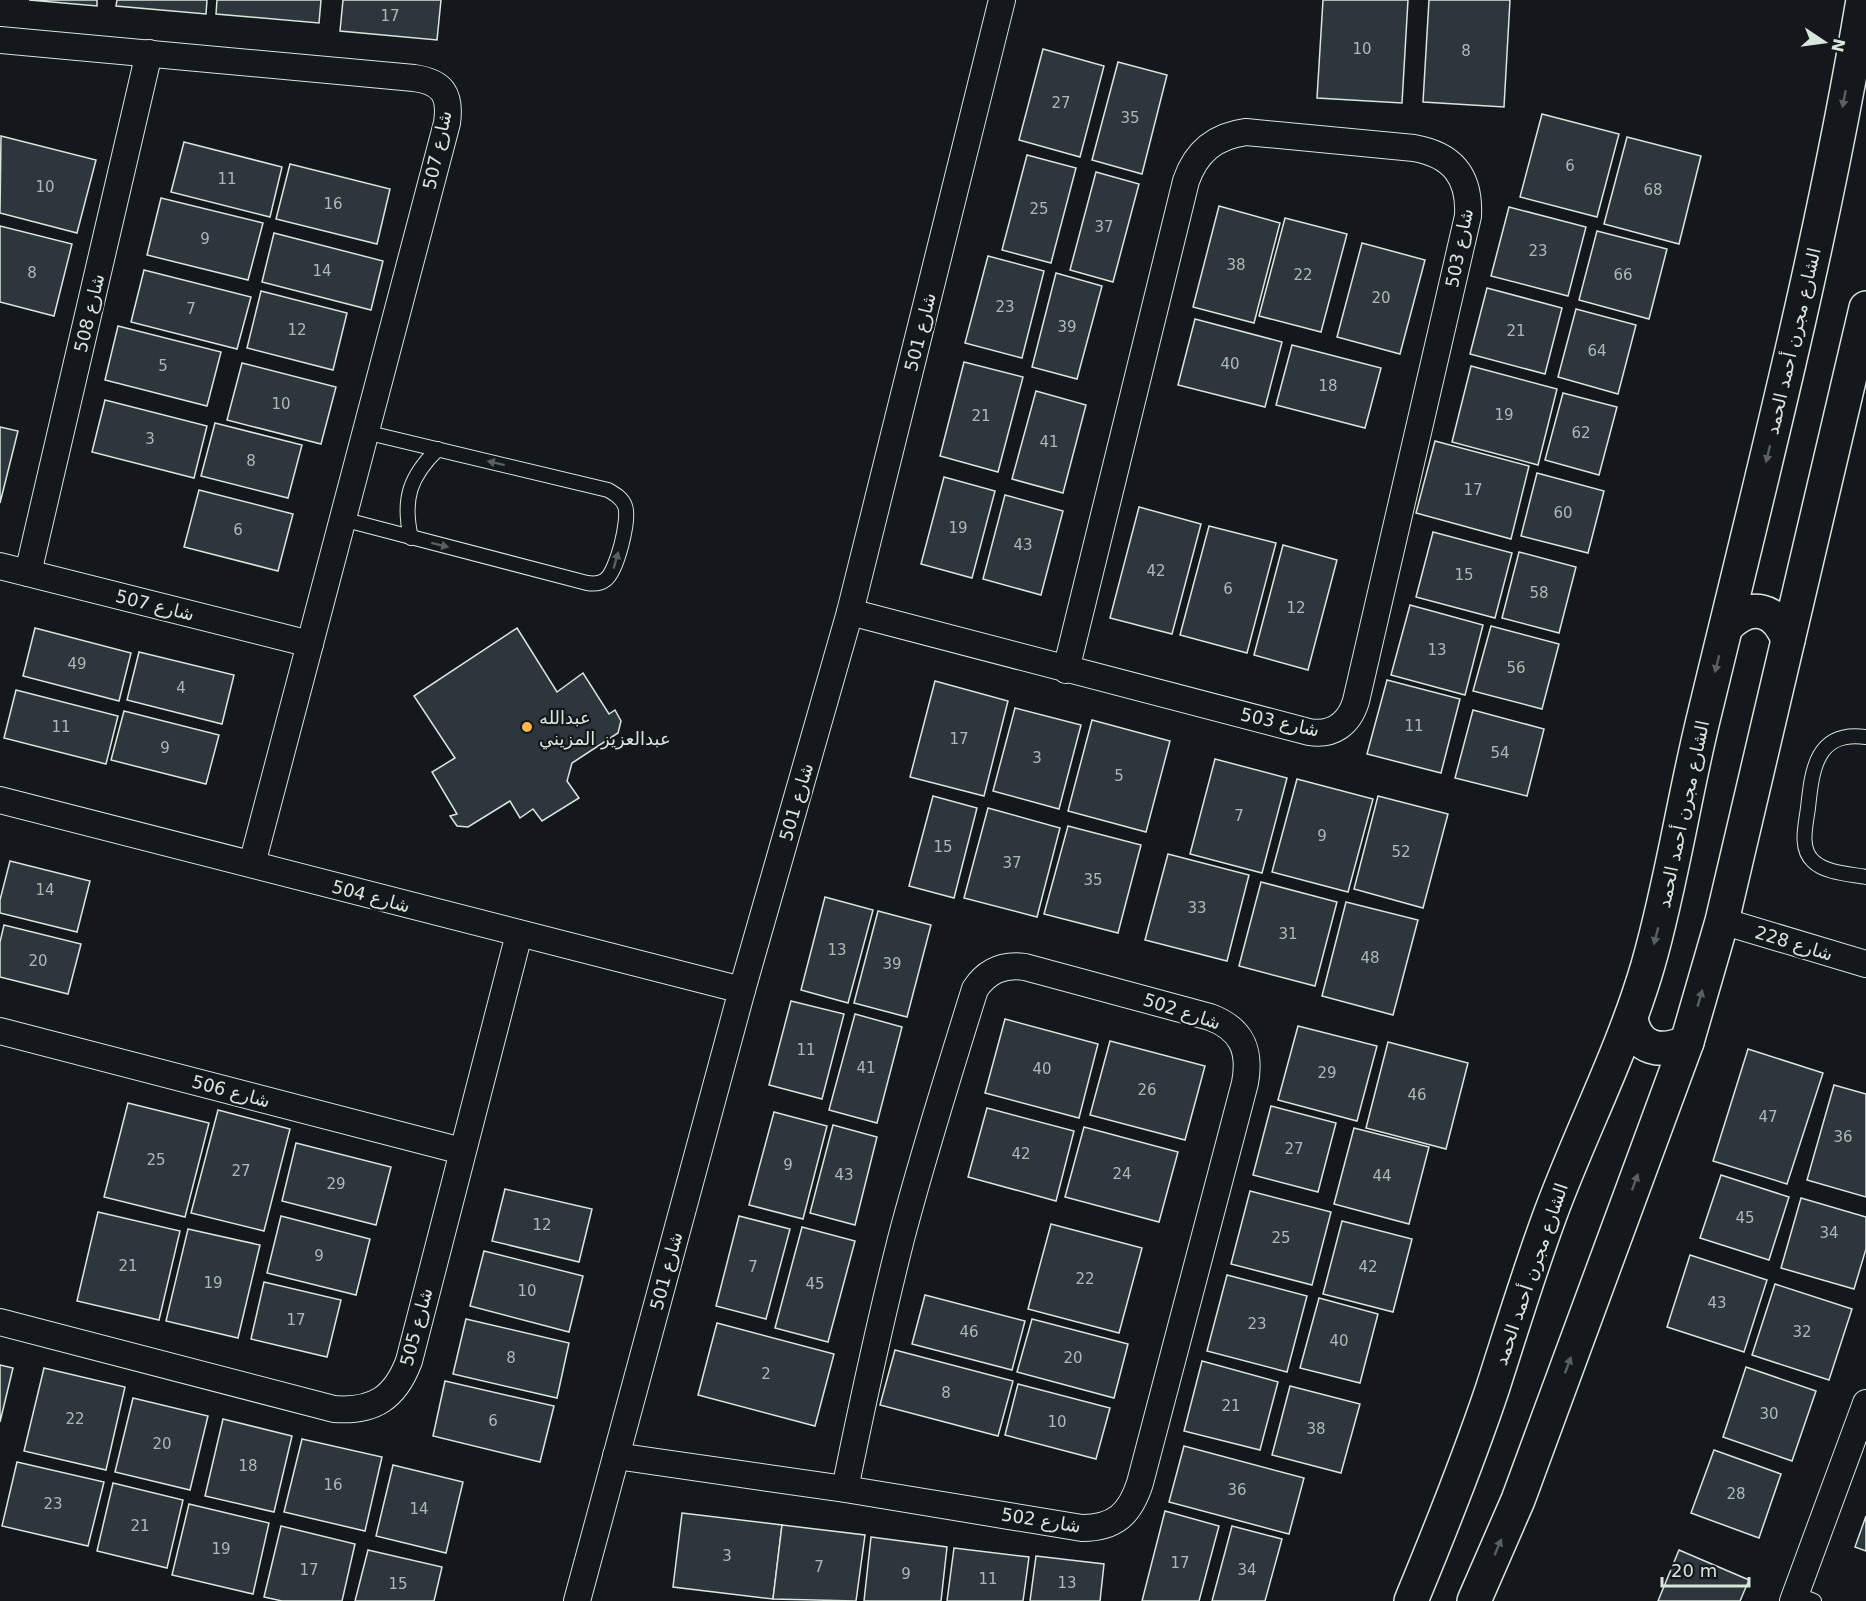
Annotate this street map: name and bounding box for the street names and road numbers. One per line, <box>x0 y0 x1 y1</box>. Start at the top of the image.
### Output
street label: شارع 507 <box>418 109 457 192</box>
street label: شارع 503 <box>1441 207 1478 290</box>
street label: الشارع مجرن أحمد الحمد <box>1760 245 1826 437</box>
street label: شارع 508 <box>70 272 109 355</box>
street label: شارع 501 <box>900 291 941 374</box>
street label: شارع 507 <box>113 585 196 626</box>
street label: شارع 503 <box>1238 703 1321 742</box>
street label: الشارع مجرن أحمد الحمد <box>1652 718 1714 910</box>
street label: شارع 501 <box>775 761 818 844</box>
street label: شارع 504 <box>329 875 412 917</box>
street label: شارع 228 <box>1752 921 1835 966</box>
street label: شارع 502 <box>1140 989 1223 1034</box>
street label: شارع 506 <box>189 1070 272 1112</box>
street label: الشارع مجرن أحمد الحمد <box>1489 1180 1573 1368</box>
street label: شارع 501 <box>645 1230 687 1313</box>
street label: شارع 505 <box>395 1286 437 1369</box>
street label: شارع 502 <box>1000 1503 1082 1538</box>

